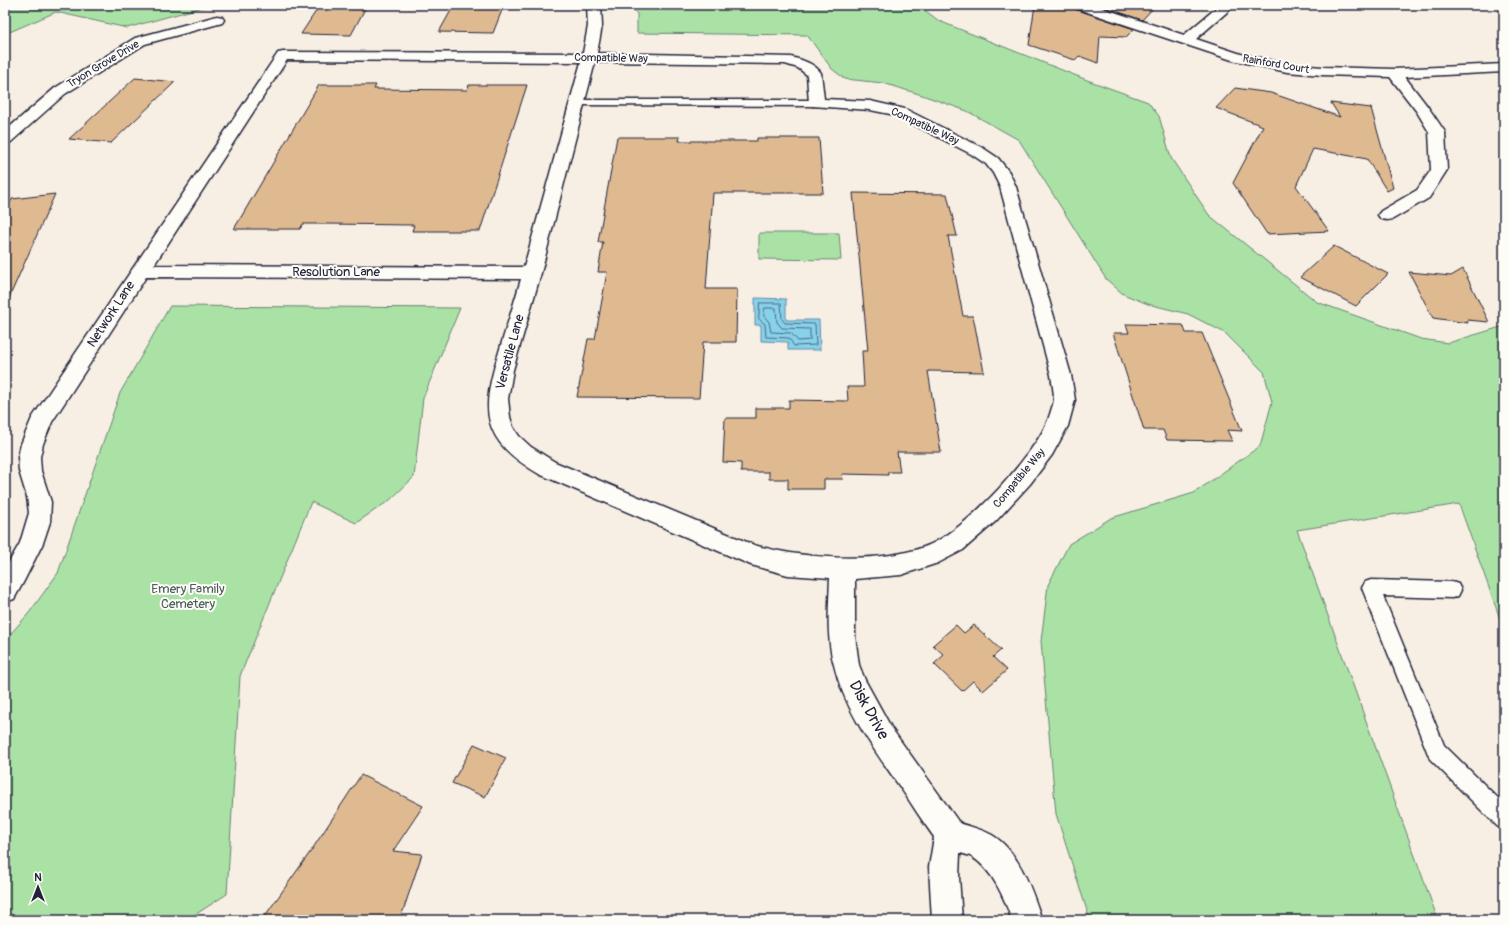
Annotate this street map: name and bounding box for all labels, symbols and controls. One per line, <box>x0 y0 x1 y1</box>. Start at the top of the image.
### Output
street label: Tryon Grove Drive <box>65 37 142 91</box>
street label: Compatible Way <box>574 51 648 65</box>
street label: Rainford Court <box>1242 52 1311 76</box>
street label: Compatible Way <box>889 105 961 148</box>
street label: Resolution Lane <box>292 264 380 280</box>
street label: Network Lane <box>84 277 139 350</box>
street label: Versatile Lane <box>492 312 528 391</box>
street label: Compatible Way <box>990 445 1048 510</box>
park label: Emery Family Cemetery <box>151 581 225 612</box>
street label: Disk Drive <box>845 677 893 743</box>
north arrow <box>18 867 58 907</box>
text: N <box>34 871 42 884</box>

